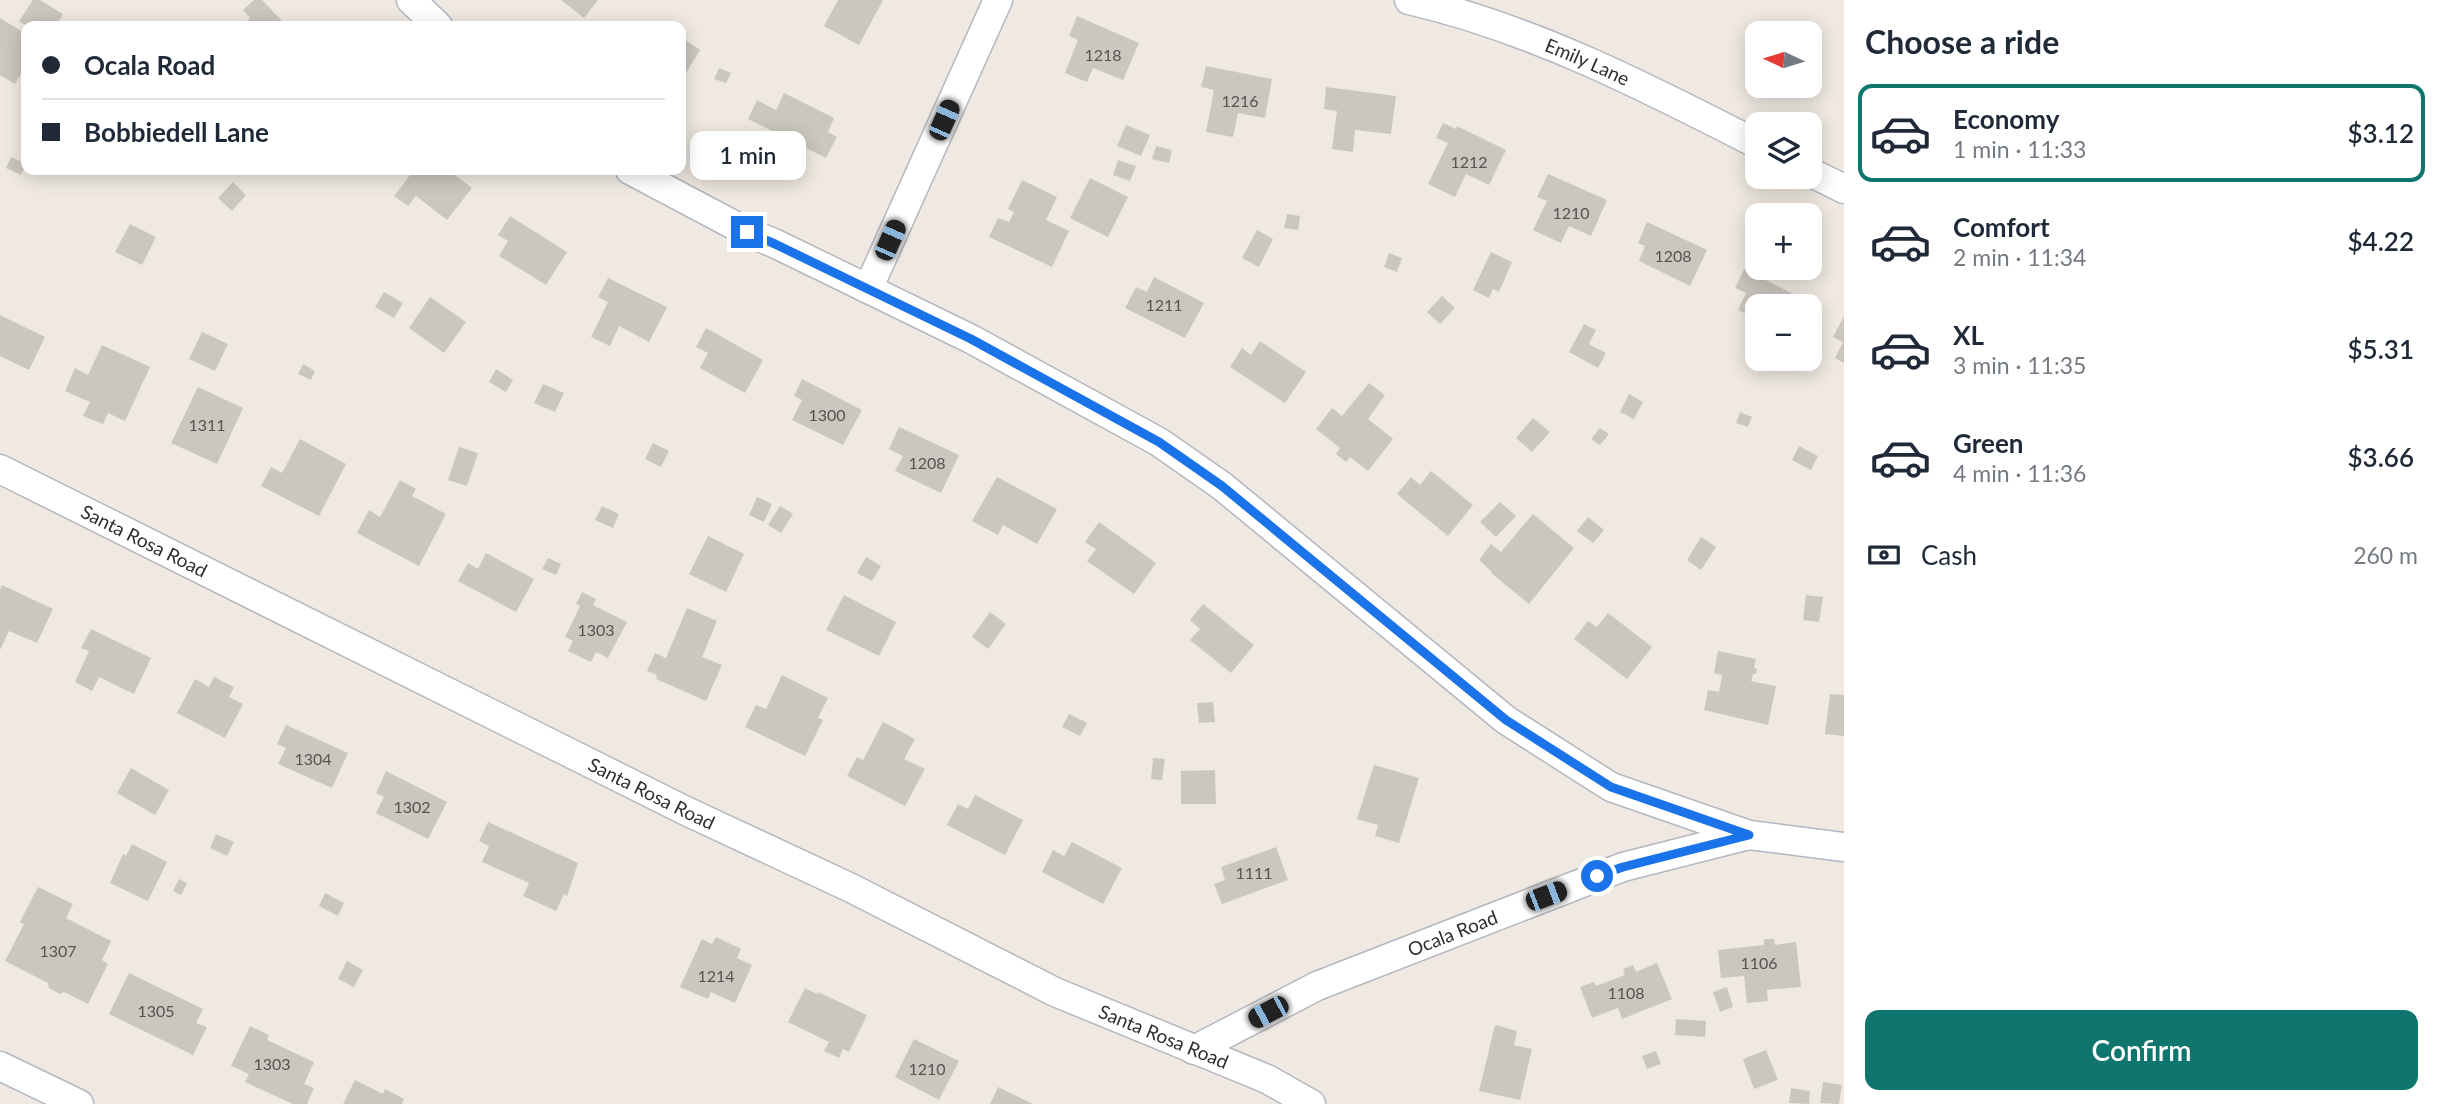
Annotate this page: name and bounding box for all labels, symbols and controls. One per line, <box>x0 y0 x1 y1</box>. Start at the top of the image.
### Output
north arrow <box>1745 21 1822 98</box>
map controls <box>1745 21 1822 371</box>
text: Choose a ride <box>1865 22 2059 61</box>
street label: Emily Lane <box>1542 33 1633 90</box>
house number: 1218 <box>1084 45 1122 64</box>
text: Ocala Road <box>84 49 215 81</box>
house number: 1216 <box>1221 91 1259 110</box>
car <box>926 97 963 143</box>
icon: car <box>1869 102 1932 165</box>
text: Economy <box>1953 103 2059 135</box>
button: layers <box>1745 112 1822 189</box>
text: Bobbiedell Lane <box>84 116 269 148</box>
text: $3.12 <box>2348 117 2414 149</box>
callout: 1 min <box>689 131 805 180</box>
text: 1 min · 11:33 <box>1953 135 2086 163</box>
text: 1 min <box>720 141 776 169</box>
house number: 1212 <box>1450 152 1488 171</box>
house number: 1210 <box>1552 203 1590 222</box>
button: + <box>1745 203 1822 280</box>
icon: car <box>1869 210 1932 273</box>
text: Comfort <box>1953 211 2050 243</box>
route end <box>731 216 763 248</box>
car <box>872 217 909 263</box>
text: $4.22 <box>2348 225 2414 257</box>
text: 2 min · 11:34 <box>1953 243 2086 271</box>
house number: 1208 <box>1654 246 1692 265</box>
button: − <box>1745 294 1822 371</box>
house number: 1211 <box>1145 295 1183 314</box>
icon: car <box>1869 318 1932 381</box>
text: XL <box>1953 319 1984 351</box>
text: $5.31 <box>2348 333 2414 365</box>
text: 3 min · 11:35 <box>1953 351 2086 379</box>
house number: 1300 <box>808 405 846 424</box>
house number: 1311 <box>188 415 226 434</box>
icon: car <box>1869 426 1932 489</box>
text: Green <box>1953 427 2023 459</box>
text: $3.66 <box>2348 441 2414 473</box>
house number: 1208 <box>908 453 946 472</box>
text: 4 min · 11:36 <box>1953 459 2086 487</box>
street label: Santa Rosa Road <box>77 499 211 581</box>
icon: cash <box>1865 536 1903 574</box>
text: Cash <box>1921 539 1977 571</box>
text: 260 m <box>2353 541 2418 569</box>
house number: 1303 <box>577 620 615 639</box>
house number: 1304 <box>294 749 332 768</box>
street label: Santa Rosa Road <box>585 752 719 834</box>
house number: 1302 <box>393 797 431 816</box>
route start <box>1581 860 1613 892</box>
house number: 1111 <box>1235 863 1273 882</box>
car <box>1523 879 1570 913</box>
street label: Ocala Road <box>1404 905 1501 961</box>
house number: 1307 <box>39 941 77 960</box>
house number: 1106 <box>1740 953 1778 972</box>
house number: 1214 <box>697 966 735 985</box>
house number: 1108 <box>1607 983 1645 1002</box>
car <box>1245 993 1292 1031</box>
street label: Santa Rosa Road <box>1096 999 1232 1073</box>
house number: 1305 <box>137 1001 175 1020</box>
button: Confirm <box>1865 1010 2418 1090</box>
house number: 1303 <box>253 1054 291 1073</box>
house number: 1210 <box>908 1059 946 1078</box>

